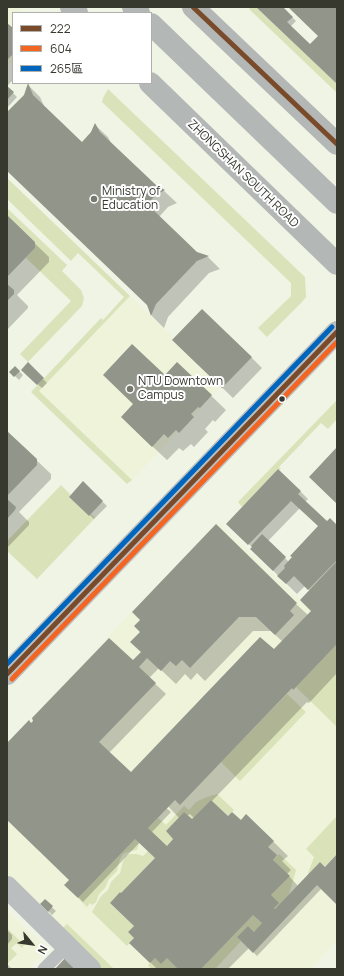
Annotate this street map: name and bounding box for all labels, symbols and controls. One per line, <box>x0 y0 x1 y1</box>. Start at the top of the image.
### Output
legend <box>12 12 152 84</box>
text: 222 <box>50 20 71 37</box>
text: 604 <box>50 40 72 57</box>
text: 265區 <box>50 60 83 77</box>
street label: ZHONGSHAN SOUTH ROAD <box>185 117 301 231</box>
place label: Ministry of Education <box>102 185 160 213</box>
marker: Ministry of Education <box>89 194 99 204</box>
place label: NTU Downtown Campus <box>138 375 223 403</box>
marker: NTU Downtown Campus <box>125 384 135 394</box>
unlabelled marker <box>277 394 287 404</box>
north arrow <box>12 924 52 964</box>
text: N <box>34 943 51 957</box>

